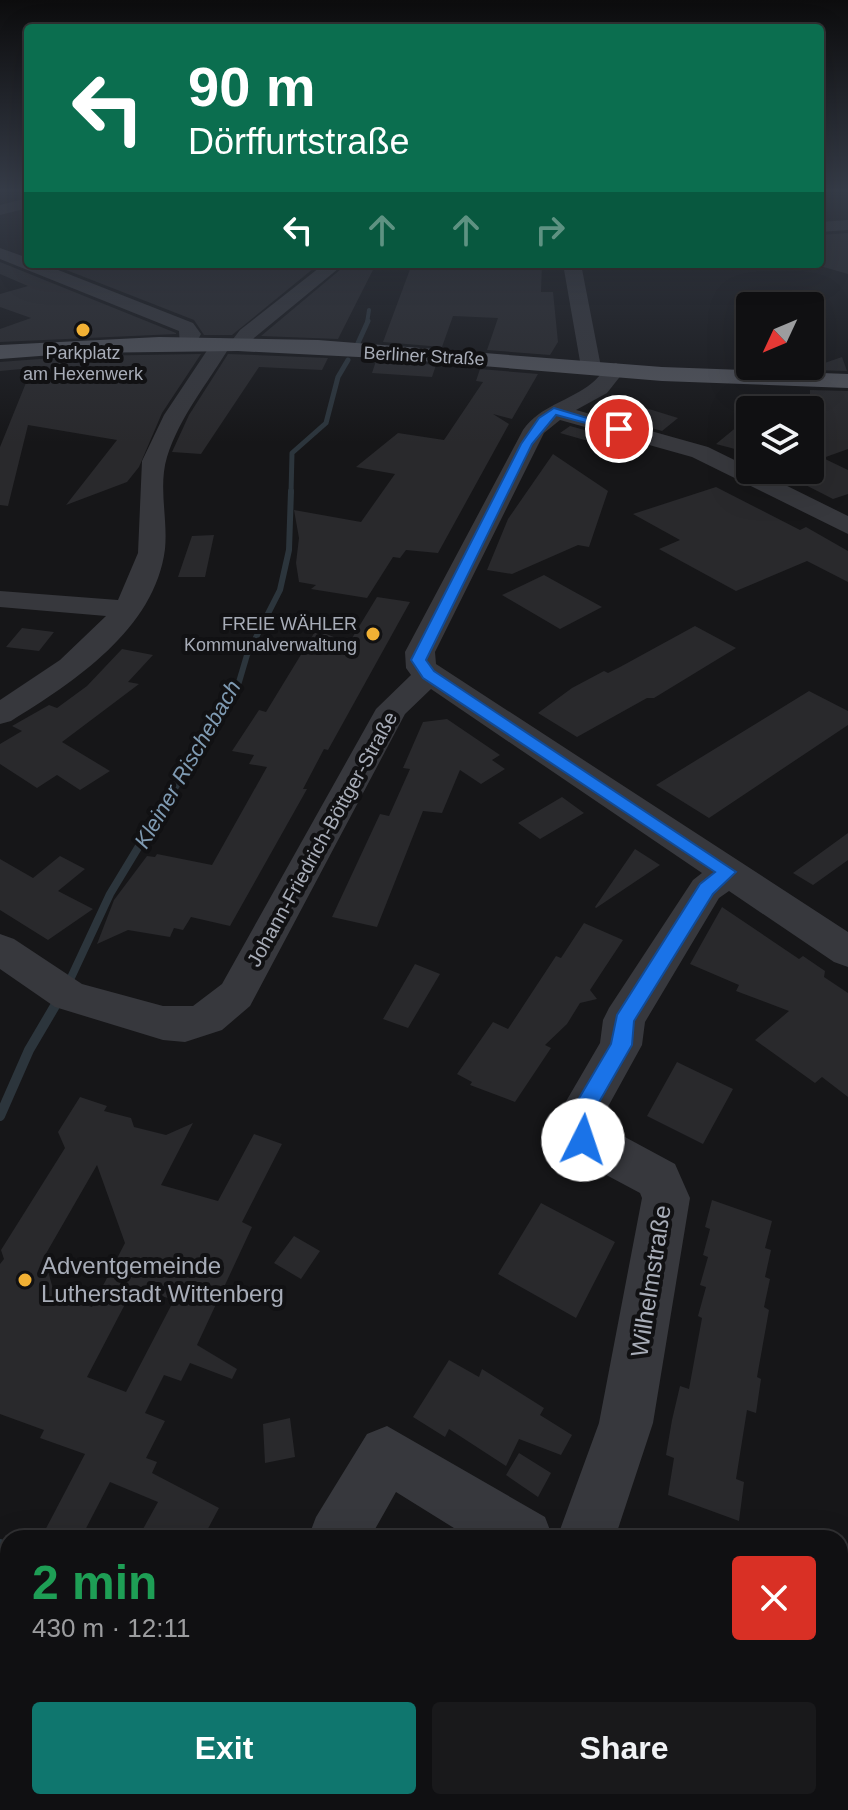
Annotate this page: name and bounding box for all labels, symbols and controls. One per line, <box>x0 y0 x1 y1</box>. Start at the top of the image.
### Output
text: 90 m <box>188 55 316 118</box>
icon: left <box>56 56 160 160</box>
text: Dörffurtstraße <box>188 121 409 162</box>
icon: left <box>276 208 320 252</box>
icon: ahead <box>360 208 404 252</box>
icon: ahead <box>444 208 488 252</box>
icon: right <box>528 208 572 252</box>
north arrow <box>736 292 824 380</box>
map controls <box>736 292 824 484</box>
marker: Parkplatz am Hexenwerk <box>74 321 92 339</box>
place label: Parkplatz am Hexenwerk <box>23 343 144 384</box>
street label: Berliner Straße <box>363 343 485 369</box>
pin <box>585 395 653 463</box>
button: layers <box>736 396 824 484</box>
icon: arrive <box>597 407 641 451</box>
place label: FREIE WÄHLER Kommunalverwaltung <box>184 614 357 655</box>
marker: FREIE WÄHLER Kommunalverwaltung <box>364 625 382 643</box>
water label: Kleiner Rischebach <box>129 676 246 853</box>
street label: Johann-Friedrich-Böttger-Straße <box>243 708 401 970</box>
position arrow <box>541 1098 625 1182</box>
street label: Wilhelmstraße <box>625 1203 676 1359</box>
place label: Adventgemeinde Lutherstadt Wittenberg <box>41 1252 284 1307</box>
marker: Adventgemeinde Lutherstadt Wittenberg <box>16 1271 34 1289</box>
text: 2 min <box>32 1556 157 1609</box>
button: close <box>732 1556 816 1640</box>
text: 430 m · 12:11 <box>32 1613 191 1643</box>
button: Exit <box>32 1702 416 1794</box>
button: Share <box>432 1702 816 1794</box>

